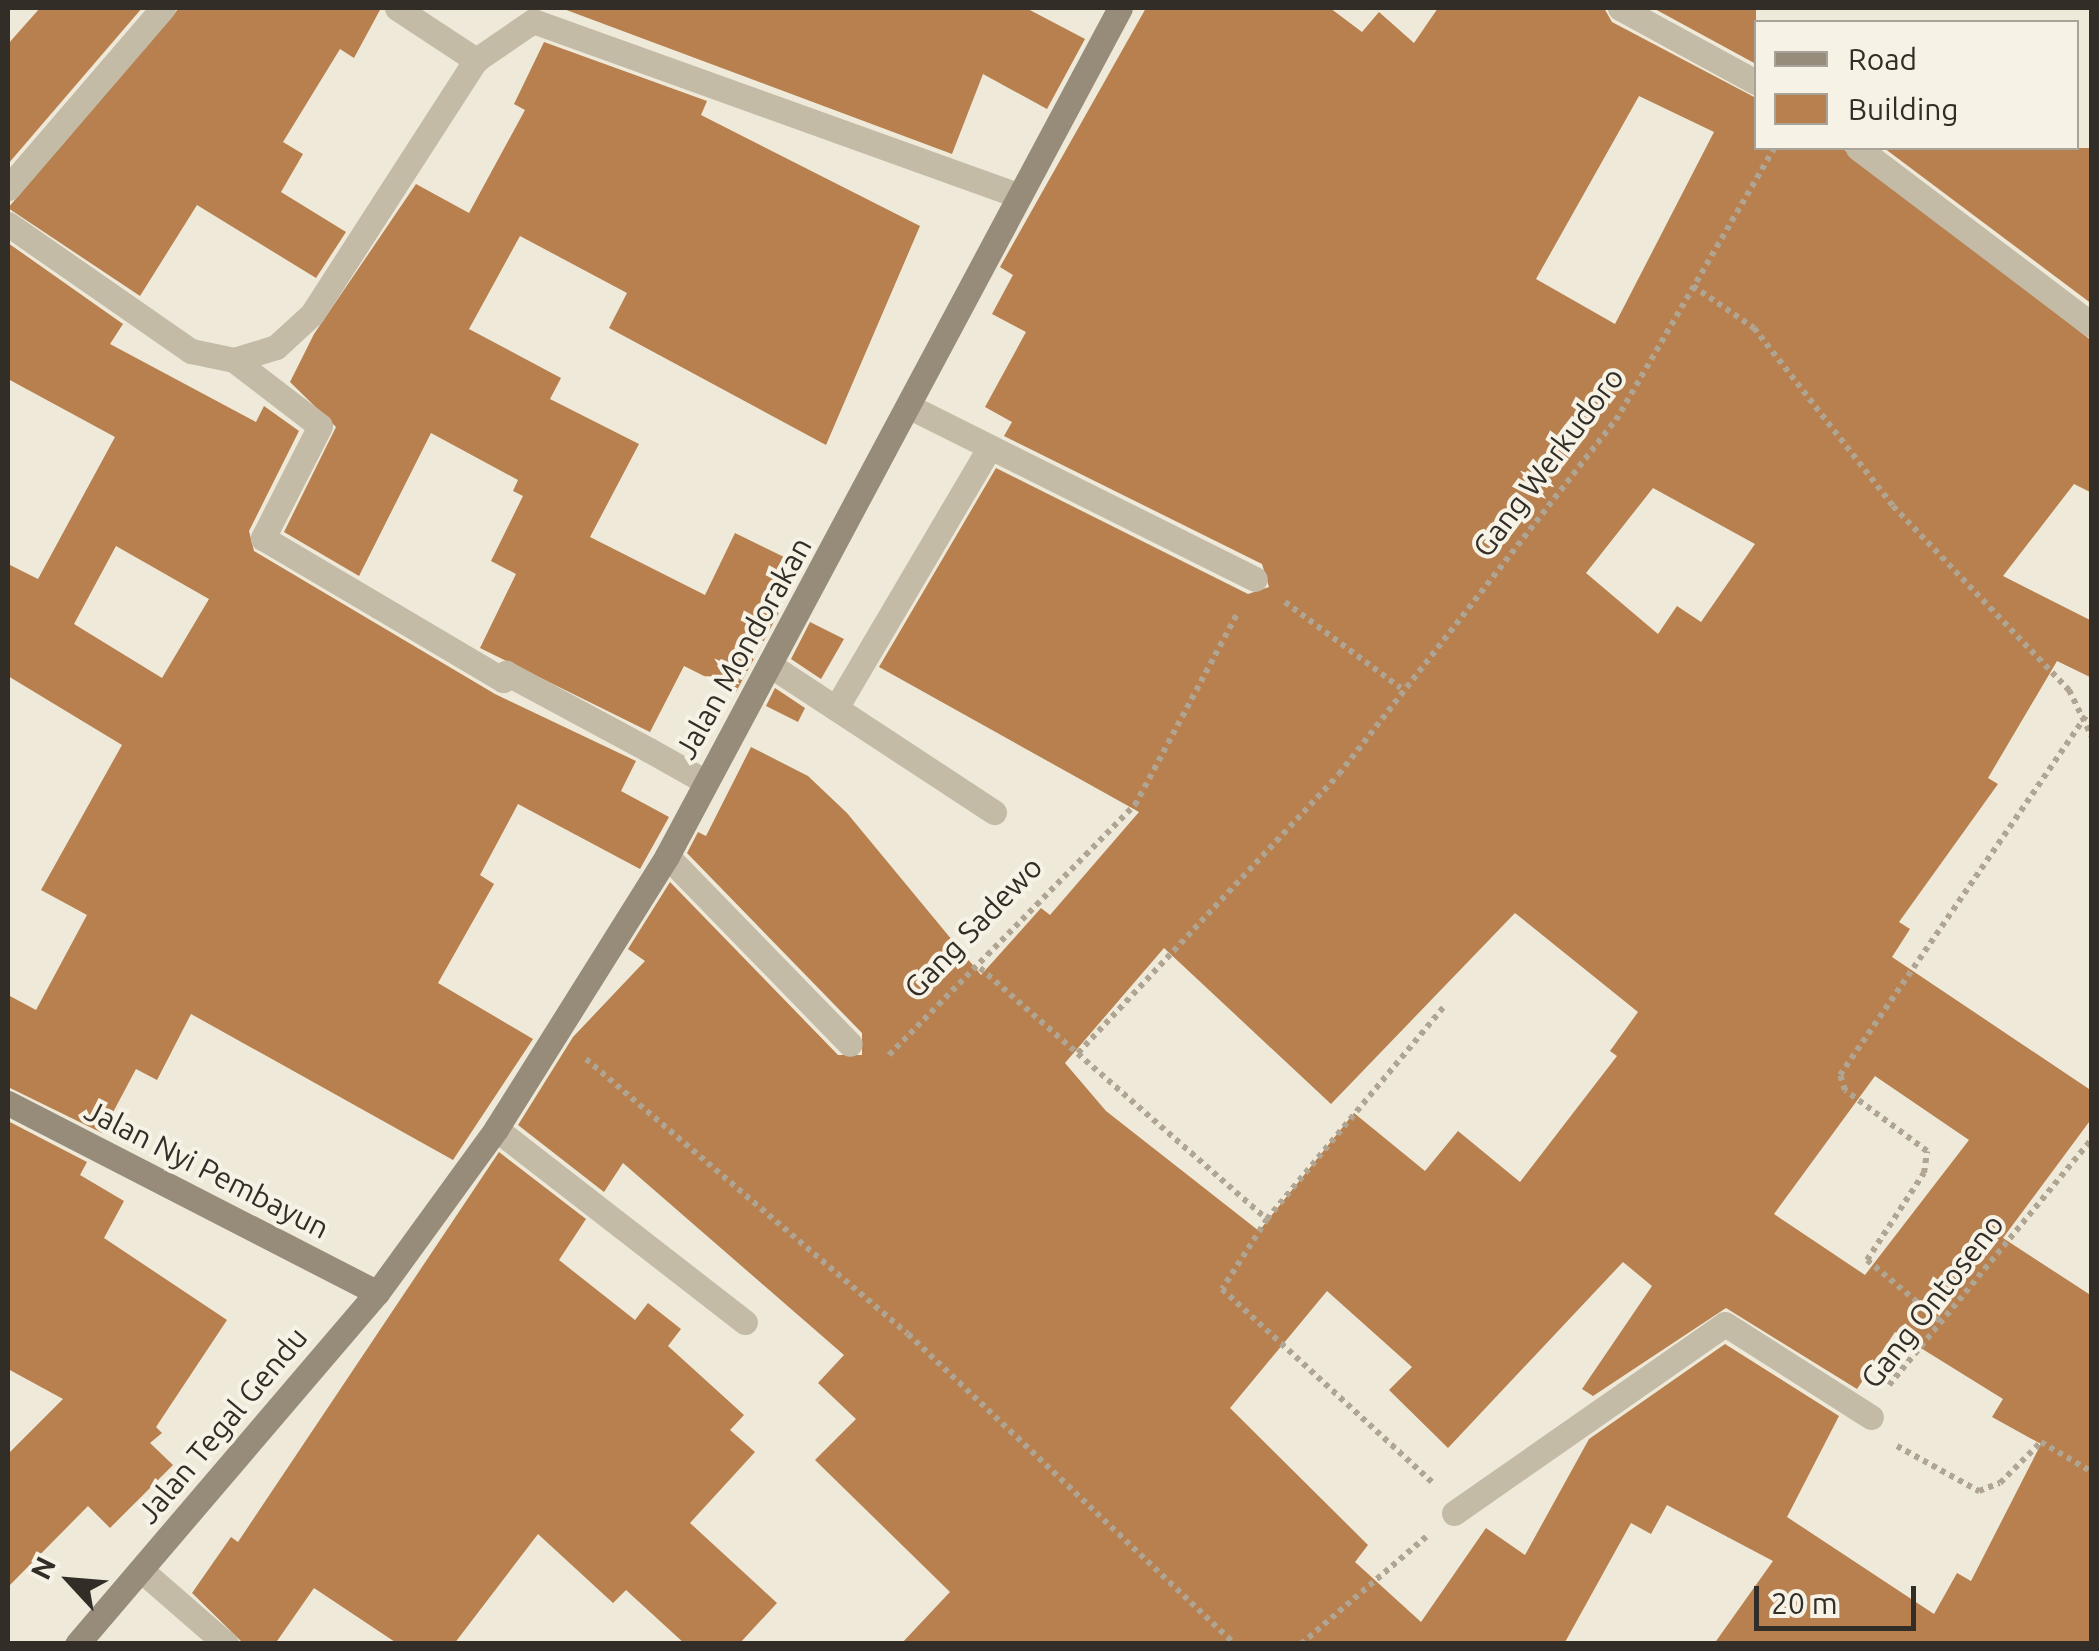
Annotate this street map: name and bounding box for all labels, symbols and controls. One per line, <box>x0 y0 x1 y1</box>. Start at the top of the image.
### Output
legend <box>1754 20 2079 150</box>
text: Road <box>1848 42 1917 76</box>
text: Building <box>1848 92 1959 126</box>
street label: Gang Werkudoro <box>1465 360 1631 564</box>
street label: Jalan Mondorakan <box>667 531 819 765</box>
street label: Gang Sadewo <box>897 849 1049 1005</box>
street label: Jalan Nyi Pembayun <box>79 1092 335 1246</box>
street label: Gang Ontoseno <box>1853 1207 2011 1395</box>
street label: Jalan Tegal Gendu <box>129 1320 315 1530</box>
north arrow <box>20 1531 120 1631</box>
text: N <box>24 1551 61 1584</box>
scale bar <box>1759 1566 1922 1628</box>
text: 20 m <box>1771 1586 1838 1620</box>

